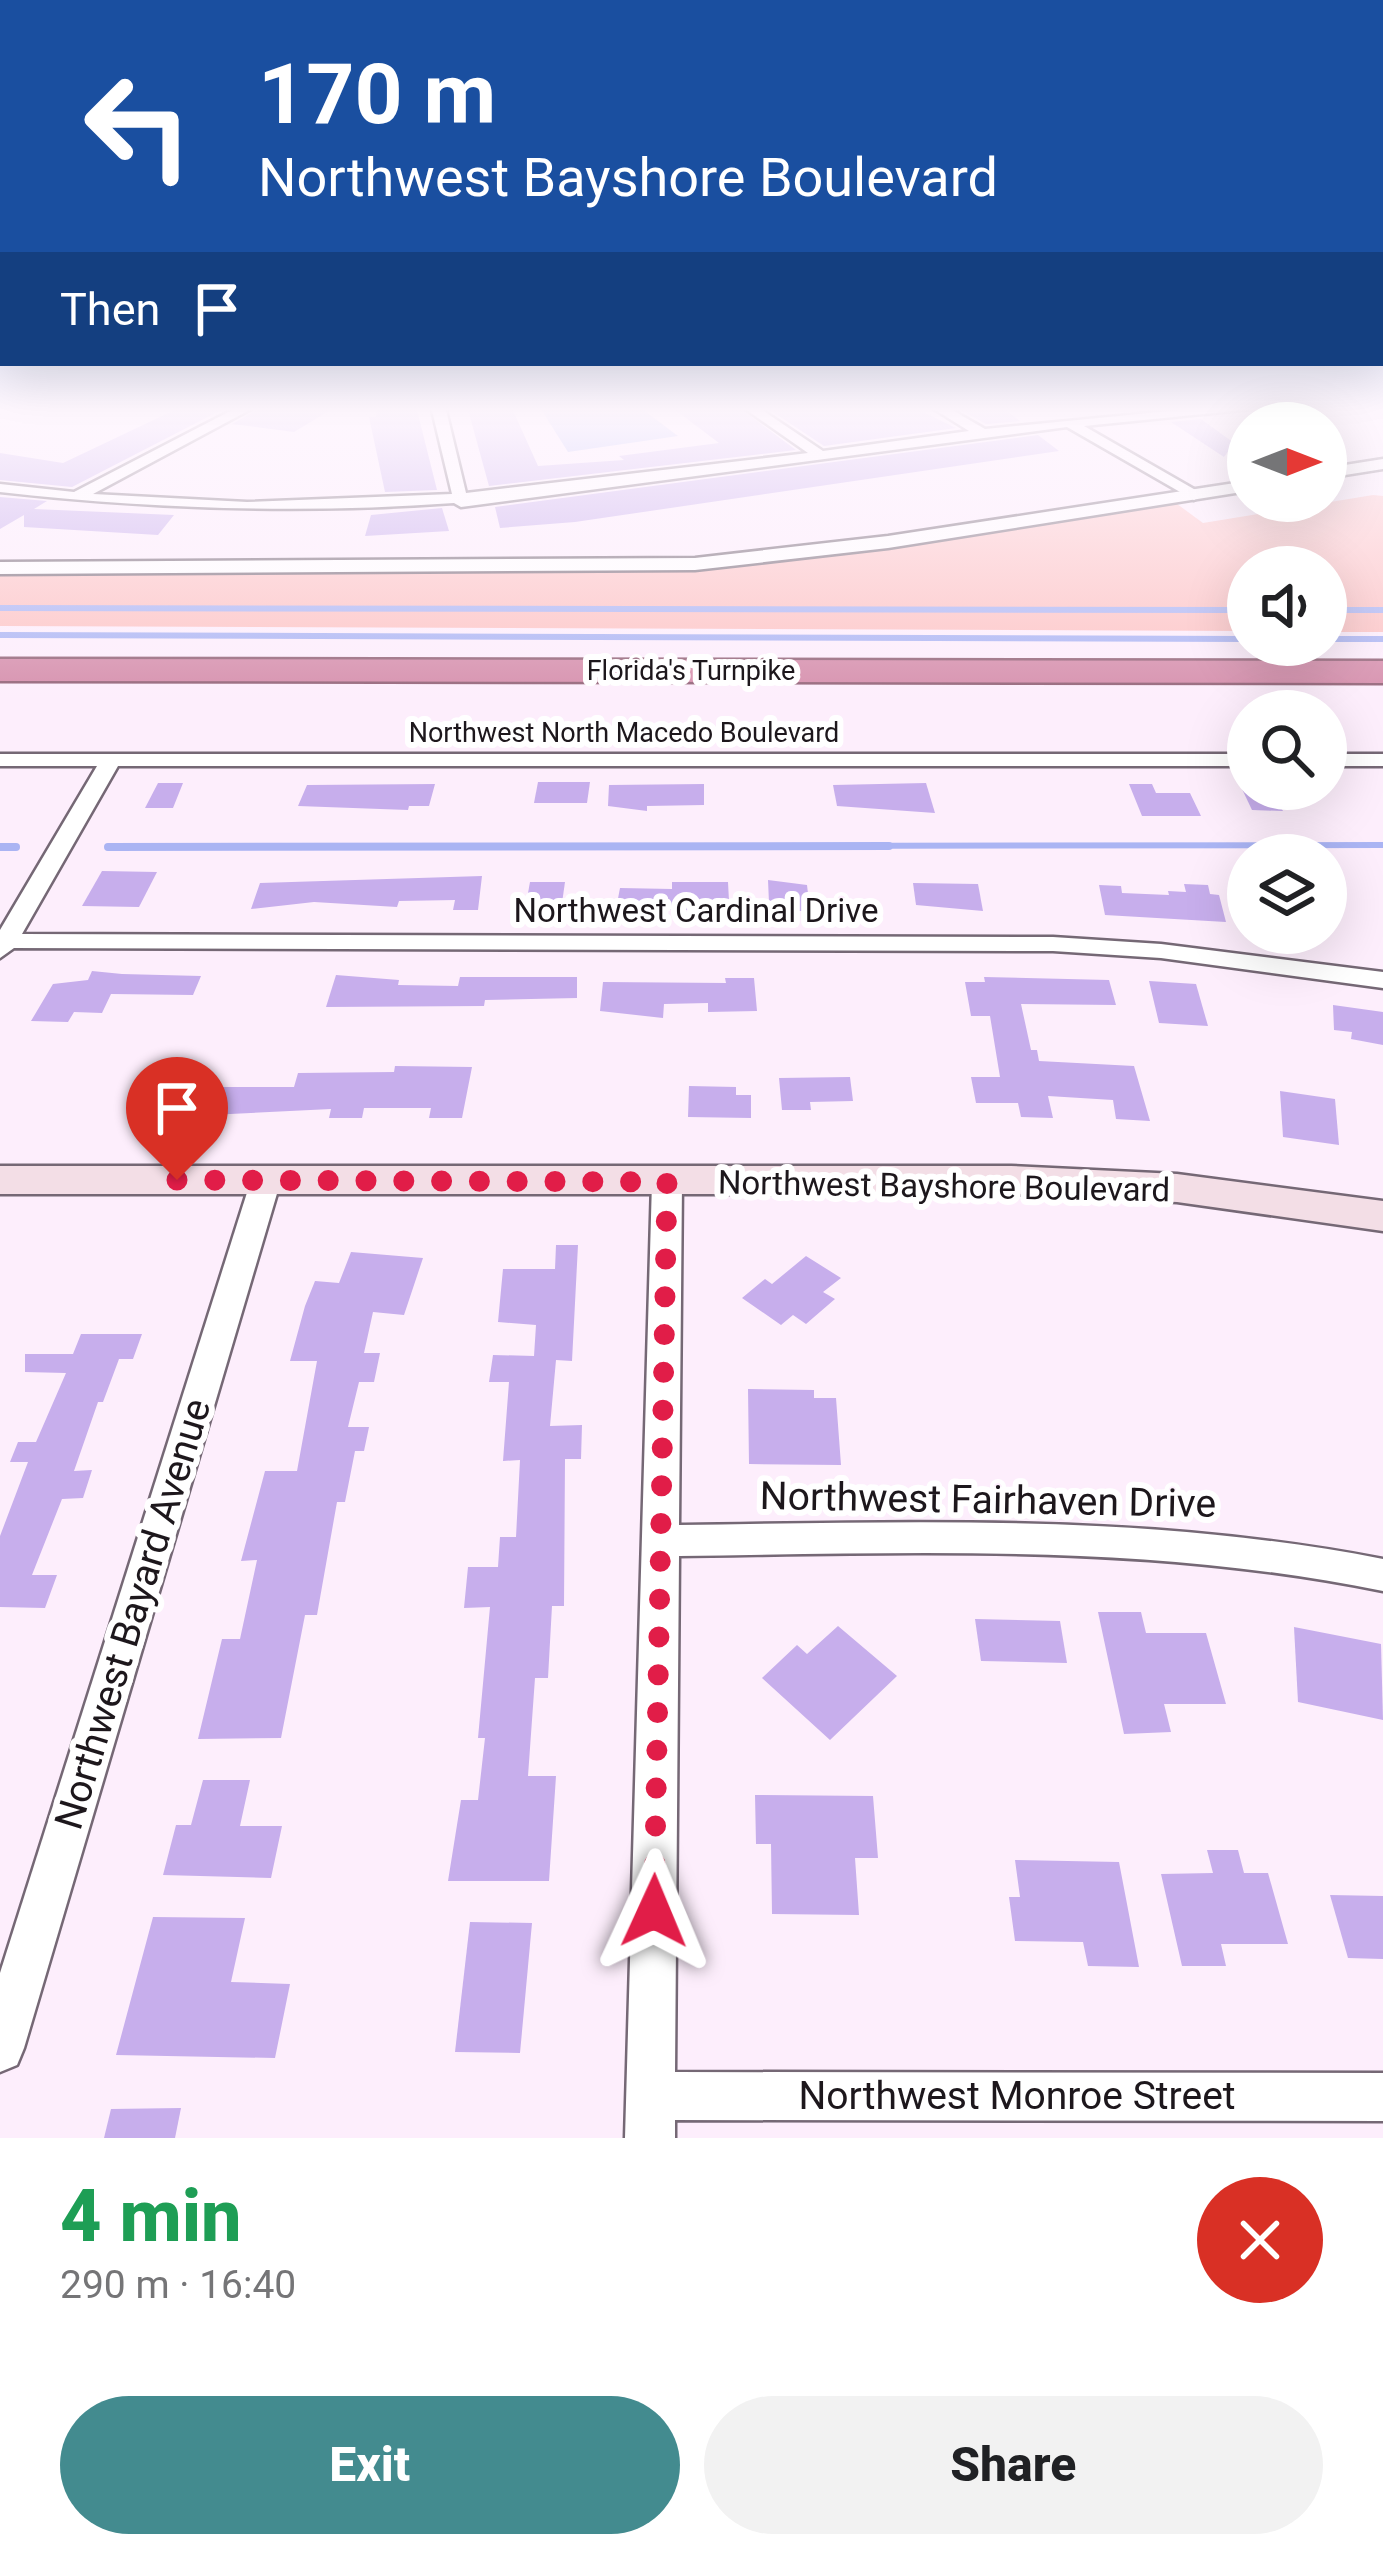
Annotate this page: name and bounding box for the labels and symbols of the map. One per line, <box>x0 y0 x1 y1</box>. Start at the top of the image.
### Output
north arrow <box>1227 402 1347 522</box>
street label: Florida's Turnpike <box>587 655 795 687</box>
street label: Northwest North Macedo Boulevard <box>409 717 839 749</box>
street label: Northwest Cardinal Drive <box>513 891 879 930</box>
pin <box>126 1057 228 1180</box>
street label: Northwest Bayshore Boulevard <box>718 1163 1170 1209</box>
street label: Northwest Bayard Avenue <box>46 1393 220 1835</box>
street label: Northwest Fairhaven Drive <box>759 1473 1217 1527</box>
position arrow <box>591 1848 717 1974</box>
street label: Northwest Monroe Street <box>798 2073 1236 2119</box>

